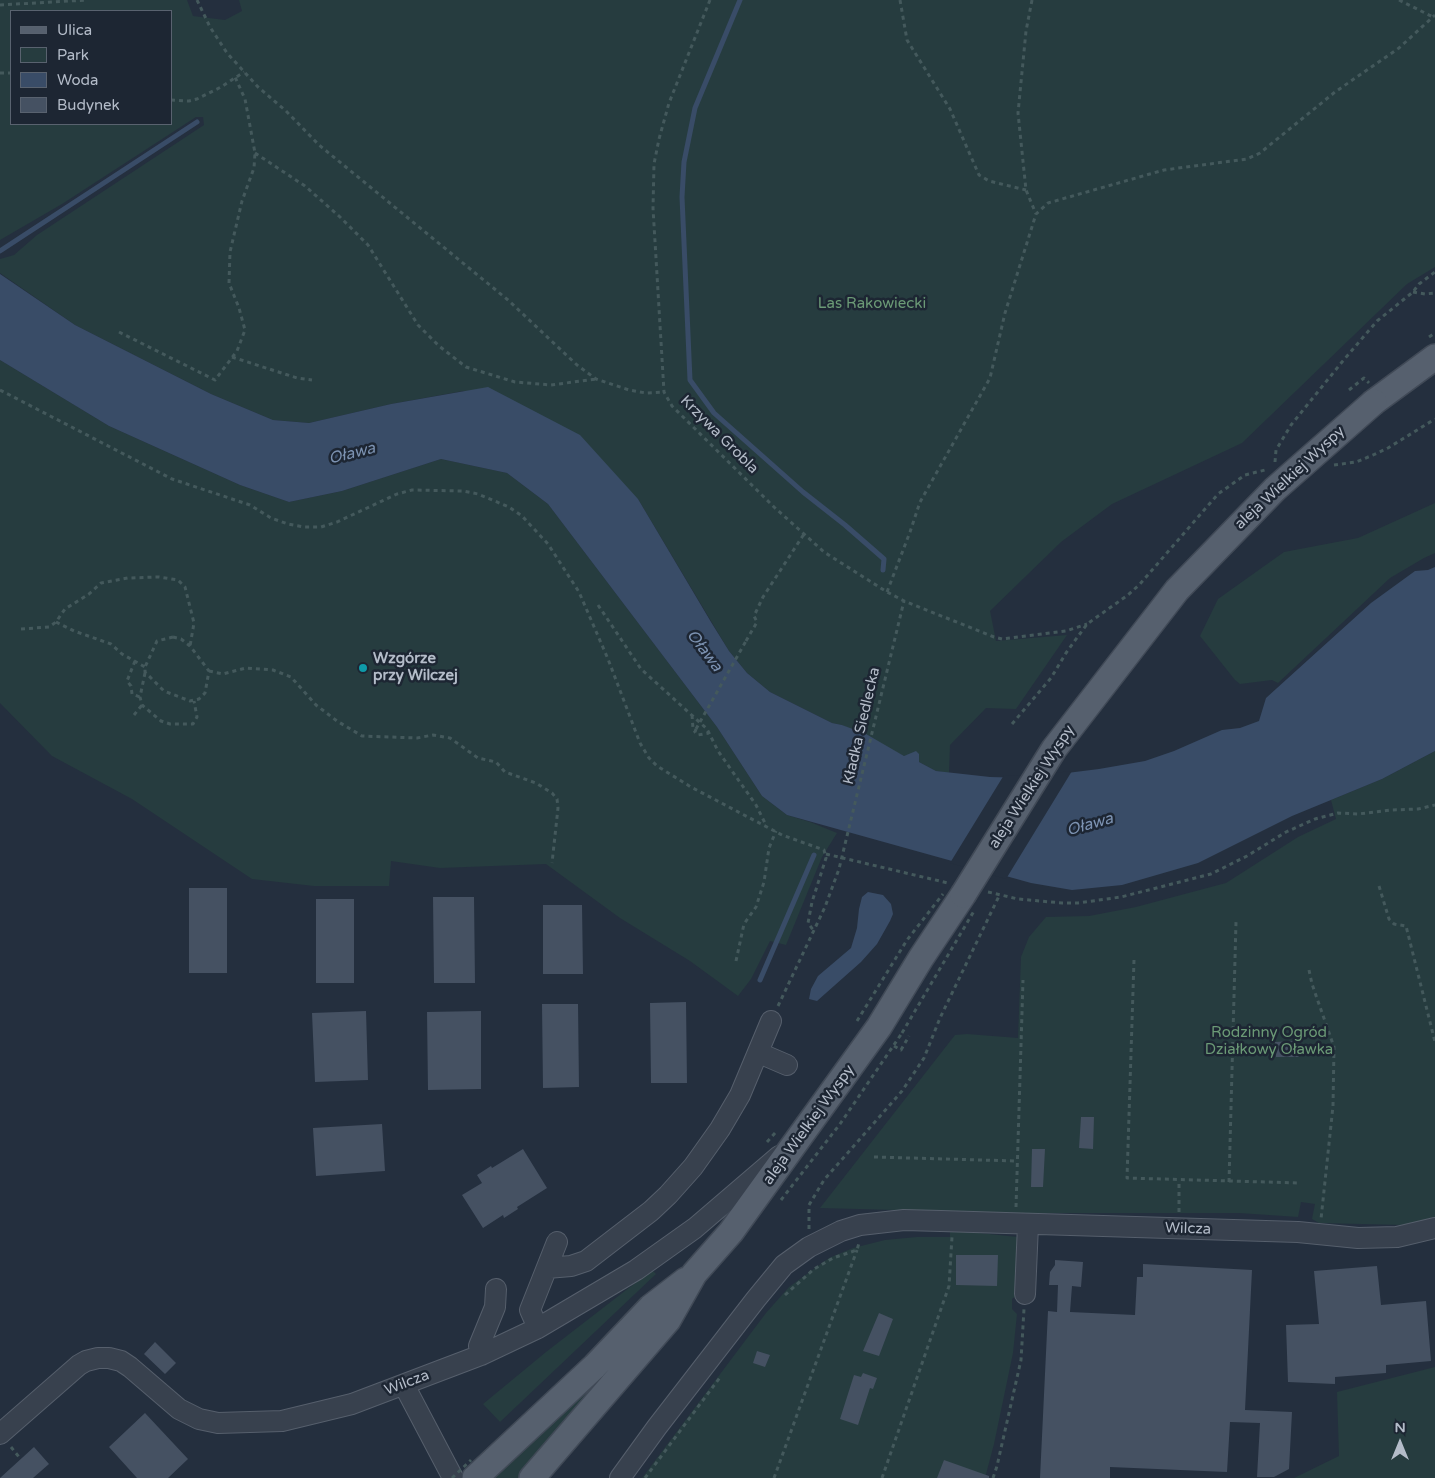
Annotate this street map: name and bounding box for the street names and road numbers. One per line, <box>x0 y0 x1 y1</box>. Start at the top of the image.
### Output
street label: Krzywa Grobla <box>676 392 762 478</box>
street label: aleja Wielkiej Wyspy <box>1231 422 1349 534</box>
street label: Kładka Siedlecka <box>840 666 884 786</box>
street label: aleja Wielkiej Wyspy <box>985 722 1079 852</box>
street label: aleja Wielkiej Wyspy <box>760 1062 858 1188</box>
street label: Wilcza <box>1165 1219 1211 1239</box>
street label: Wilcza <box>382 1366 432 1400</box>

